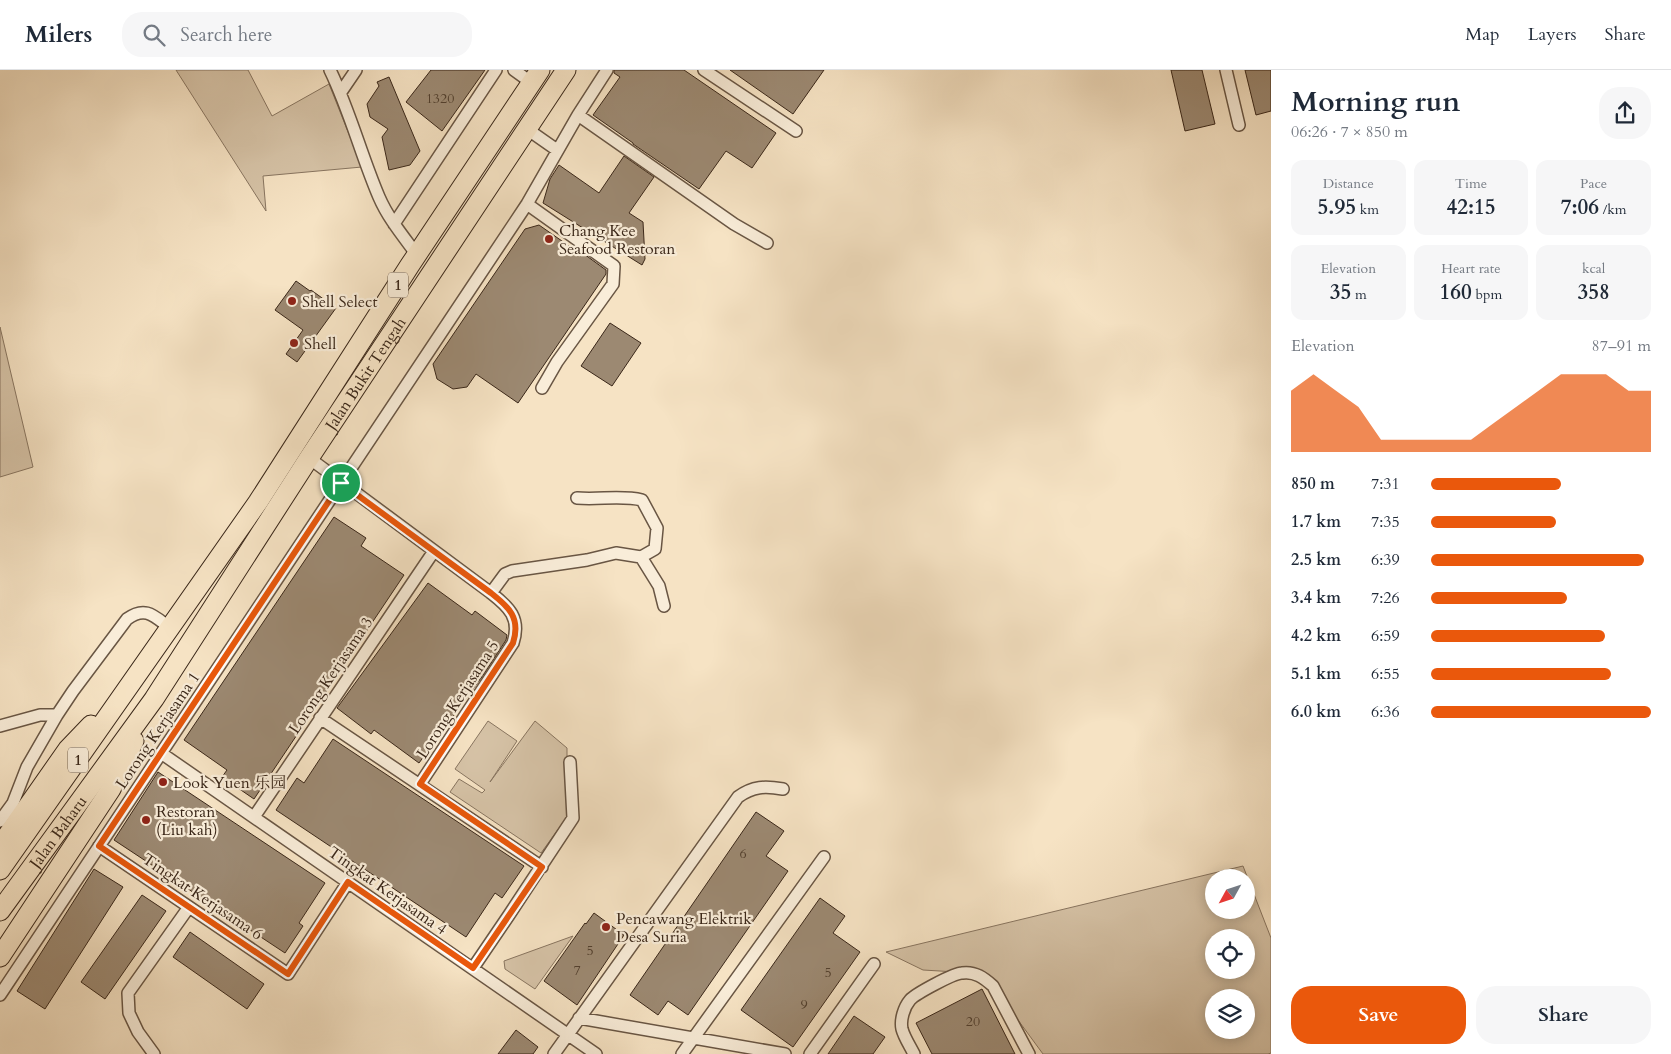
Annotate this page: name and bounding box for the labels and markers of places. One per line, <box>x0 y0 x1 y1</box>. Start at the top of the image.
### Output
place label: Chang Kee Seafood Restoran <box>559 220 675 260</box>
marker: Chang Kee Seafood Restoran <box>543 233 555 245</box>
place label: Shell Select <box>302 291 377 313</box>
marker: Shell Select <box>286 295 298 307</box>
place label: Shell <box>304 333 336 355</box>
marker: Shell <box>288 337 300 349</box>
pin <box>320 462 362 504</box>
place label: Look Yuen 乐园 <box>173 772 286 794</box>
marker: Look Yuen 乐园 <box>157 776 169 788</box>
place label: Restoran (Liu kah) <box>156 801 218 841</box>
marker: Restoran (Liu kah) <box>140 814 152 826</box>
place label: Pencawang Elektrik Desa Suria <box>616 908 752 948</box>
marker: Pencawang Elektrik Desa Suria <box>600 921 612 933</box>

